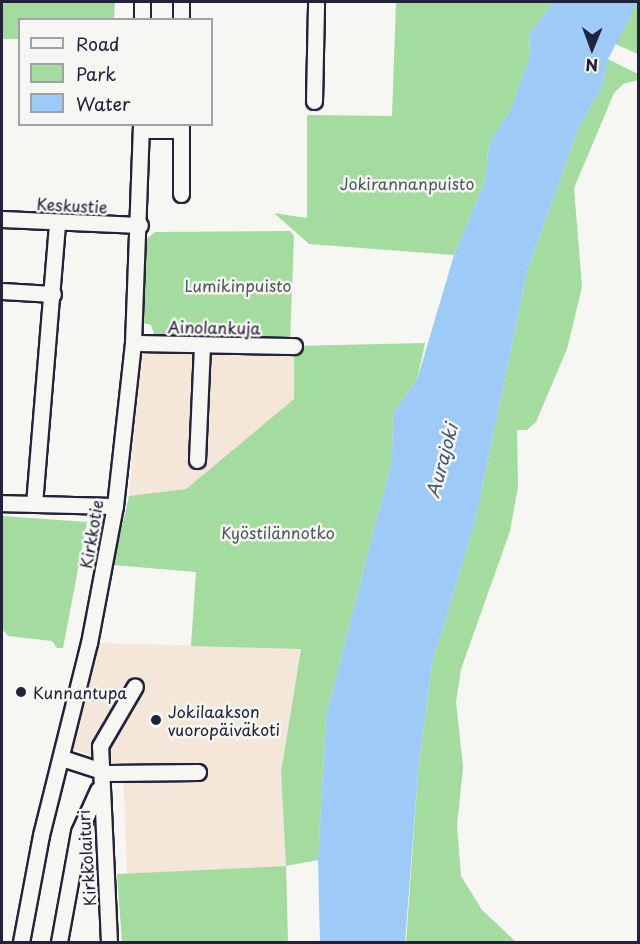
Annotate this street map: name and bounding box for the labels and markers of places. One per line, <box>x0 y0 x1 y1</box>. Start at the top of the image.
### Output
place label: Kunnantupa <box>33 682 127 702</box>
marker: Kunnantupa <box>14 685 28 699</box>
place label: Jokilaakson vuoropäiväkoti <box>168 701 280 739</box>
marker: Jokilaakson vuoropäiväkoti <box>149 713 163 727</box>

